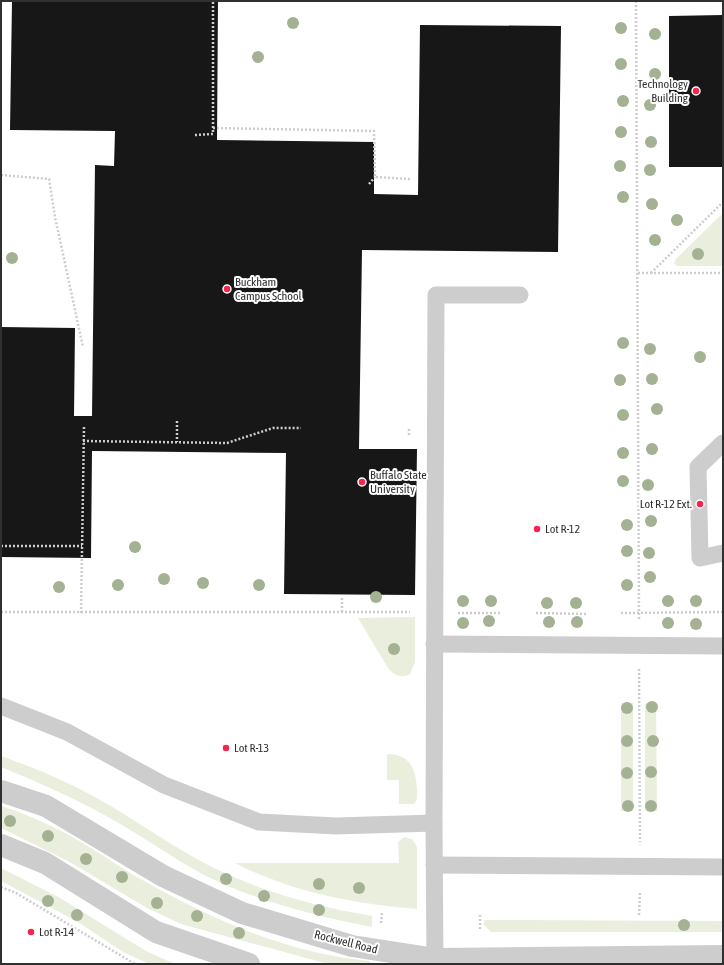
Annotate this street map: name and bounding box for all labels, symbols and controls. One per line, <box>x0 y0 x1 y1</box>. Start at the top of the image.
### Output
place label: Technology Building <box>638 77 689 105</box>
marker: Technology Building <box>691 86 701 96</box>
place label: Buckham Campus School <box>235 275 303 303</box>
marker: Buckham Campus School <box>222 284 232 294</box>
place label: Buffalo State University <box>370 468 427 496</box>
marker: Buffalo State University <box>357 477 367 487</box>
place label: Lot R-12 Ext. <box>640 497 692 511</box>
marker: Lot R-12 Ext. <box>695 499 705 509</box>
place label: Lot R-12 <box>545 522 580 536</box>
marker: Lot R-12 <box>532 524 542 534</box>
place label: Lot R-13 <box>234 741 269 755</box>
marker: Lot R-13 <box>221 743 231 753</box>
place label: Lot R-14 <box>39 925 74 939</box>
marker: Lot R-14 <box>26 927 36 937</box>
street label: Rockwell Road <box>313 927 379 957</box>

